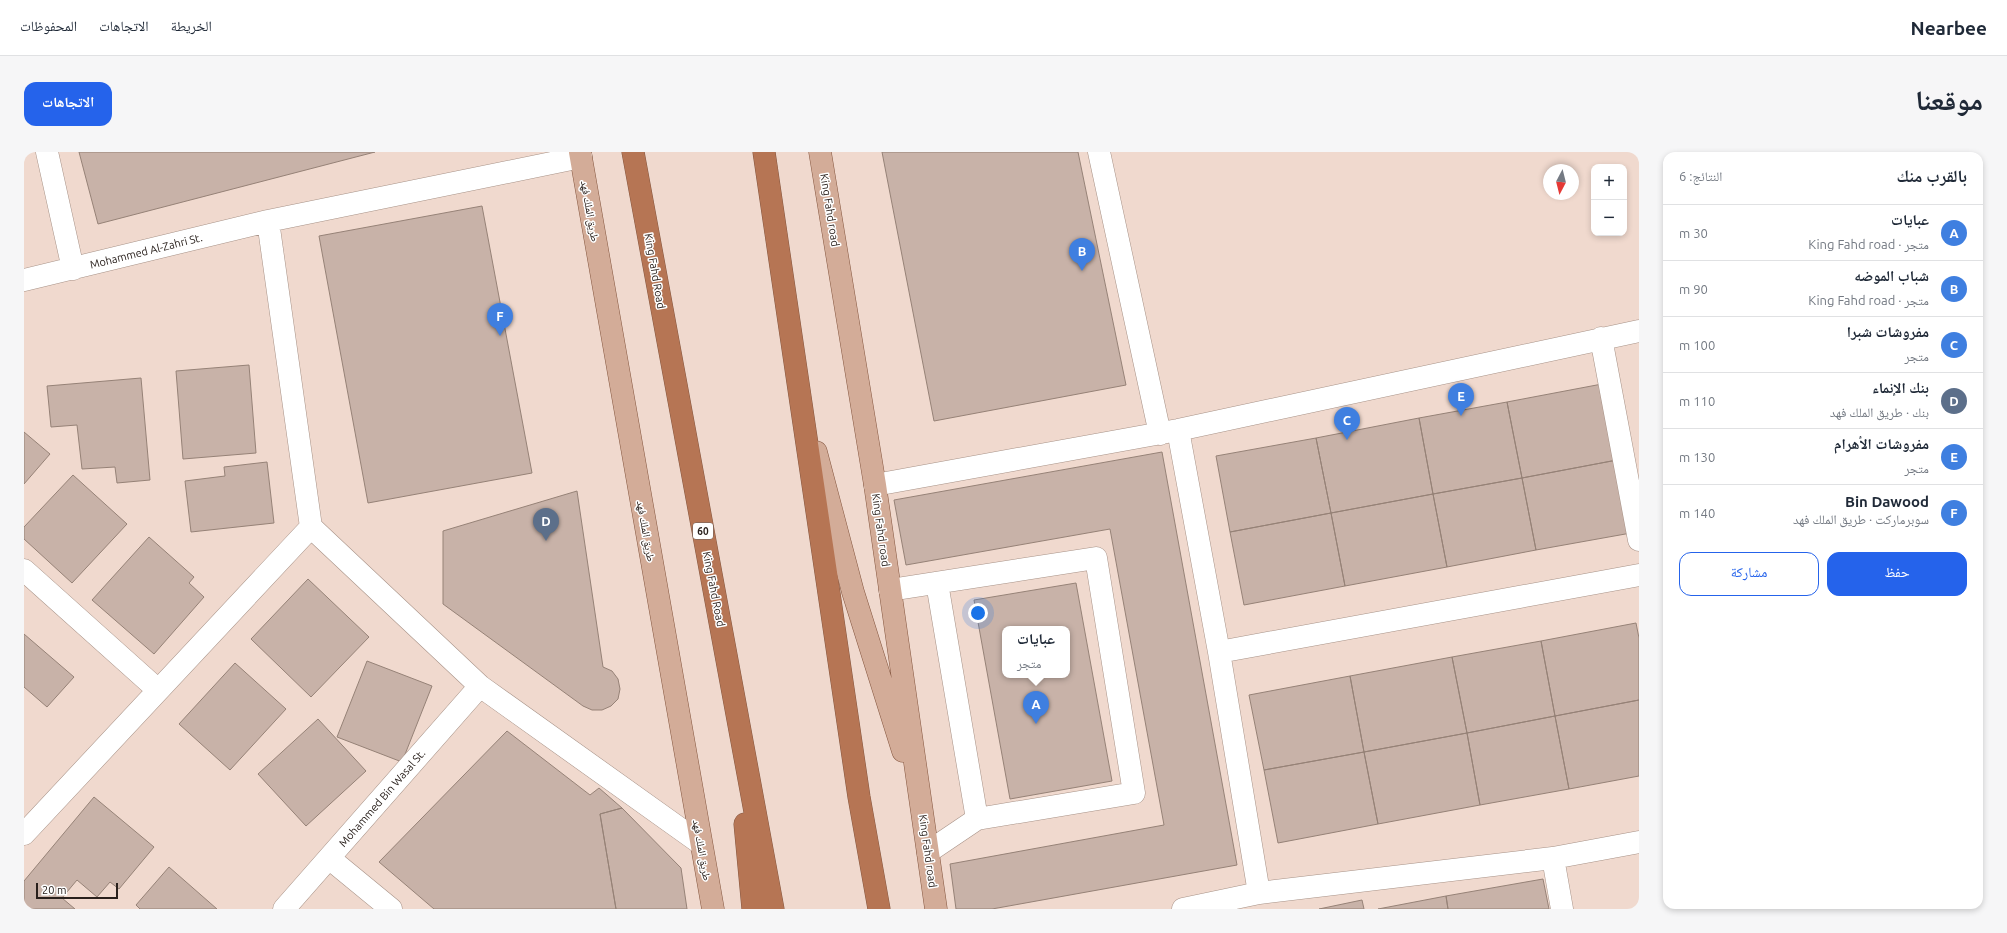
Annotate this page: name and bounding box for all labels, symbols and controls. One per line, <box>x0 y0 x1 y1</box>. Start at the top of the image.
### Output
text: Nearbee <box>1910 17 1987 39</box>
text: المحفوظات <box>20 18 77 34</box>
text: الاتجاهات <box>99 18 149 34</box>
text: الخريطة <box>171 18 212 34</box>
button: الاتجاهات <box>24 82 112 126</box>
text: موقعنا <box>1915 84 1983 115</box>
north arrow <box>1543 164 1579 200</box>
map controls <box>1591 164 1627 236</box>
button: + <box>1591 164 1627 200</box>
text: بالقرب منك <box>1897 166 1967 185</box>
text: النتائج: 6 <box>1679 169 1722 183</box>
street label: King Fahd road <box>818 173 842 247</box>
street label: طريق الملك فهد <box>578 179 601 243</box>
button: − <box>1591 200 1627 236</box>
text: عبايات <box>1891 211 1929 228</box>
text: 30 m <box>1679 226 1708 240</box>
text: A <box>1949 226 1959 240</box>
street label: Mohammed Al-Zahri St. <box>88 231 204 271</box>
street label: King Fahd Road <box>642 232 668 310</box>
text: متجر · King Fahd road <box>1808 237 1929 251</box>
pin: B <box>1069 238 1095 271</box>
text: شباب الموضه <box>1854 267 1929 284</box>
text: 90 m <box>1679 282 1708 296</box>
text: B <box>1950 282 1958 296</box>
text: متجر · King Fahd road <box>1808 293 1929 307</box>
pin: F <box>487 303 513 336</box>
text: مفروشات شبرا <box>1847 323 1929 340</box>
text: 100 m <box>1679 338 1715 352</box>
text: C <box>1950 338 1958 352</box>
text: متجر <box>1904 349 1929 363</box>
text: بنك الإنماء <box>1872 379 1929 396</box>
pin: E <box>1448 383 1474 416</box>
text: 110 m <box>1679 394 1715 408</box>
text: D <box>1949 394 1959 408</box>
text: بنك · طريق الملك فهد <box>1830 405 1929 419</box>
pin: C <box>1334 407 1360 440</box>
text: مفروشات الأهرام <box>1834 435 1929 452</box>
text: 130 m <box>1679 450 1715 464</box>
text: E <box>1950 450 1958 464</box>
text: متجر <box>1904 461 1929 475</box>
street label: King Fahd road <box>870 493 892 567</box>
text: Bin Dawood <box>1845 493 1929 510</box>
street label: طريق الملك فهد <box>634 499 657 563</box>
text: 140 m <box>1679 506 1715 520</box>
text: F <box>1950 506 1958 520</box>
pin: D <box>533 508 559 541</box>
text: سوبرماركت · طريق الملك فهد <box>1793 512 1929 526</box>
road number: 60 <box>693 523 713 539</box>
street label: King Fahd Road <box>701 550 727 628</box>
button: مشاركة <box>1679 552 1819 596</box>
button: حفظ <box>1827 552 1967 596</box>
your location <box>968 603 988 623</box>
popup <box>1002 626 1070 678</box>
text: عبايات <box>1017 630 1055 647</box>
text: متجر <box>1017 656 1042 670</box>
pin: A <box>1023 691 1049 724</box>
street label: Mohammed Bin Wasal St. <box>337 747 427 849</box>
street label: King Fahd road <box>917 814 939 888</box>
street label: طريق الملك فهد <box>690 818 713 882</box>
scale bar <box>36 881 118 900</box>
text: 20 m <box>42 884 66 896</box>

